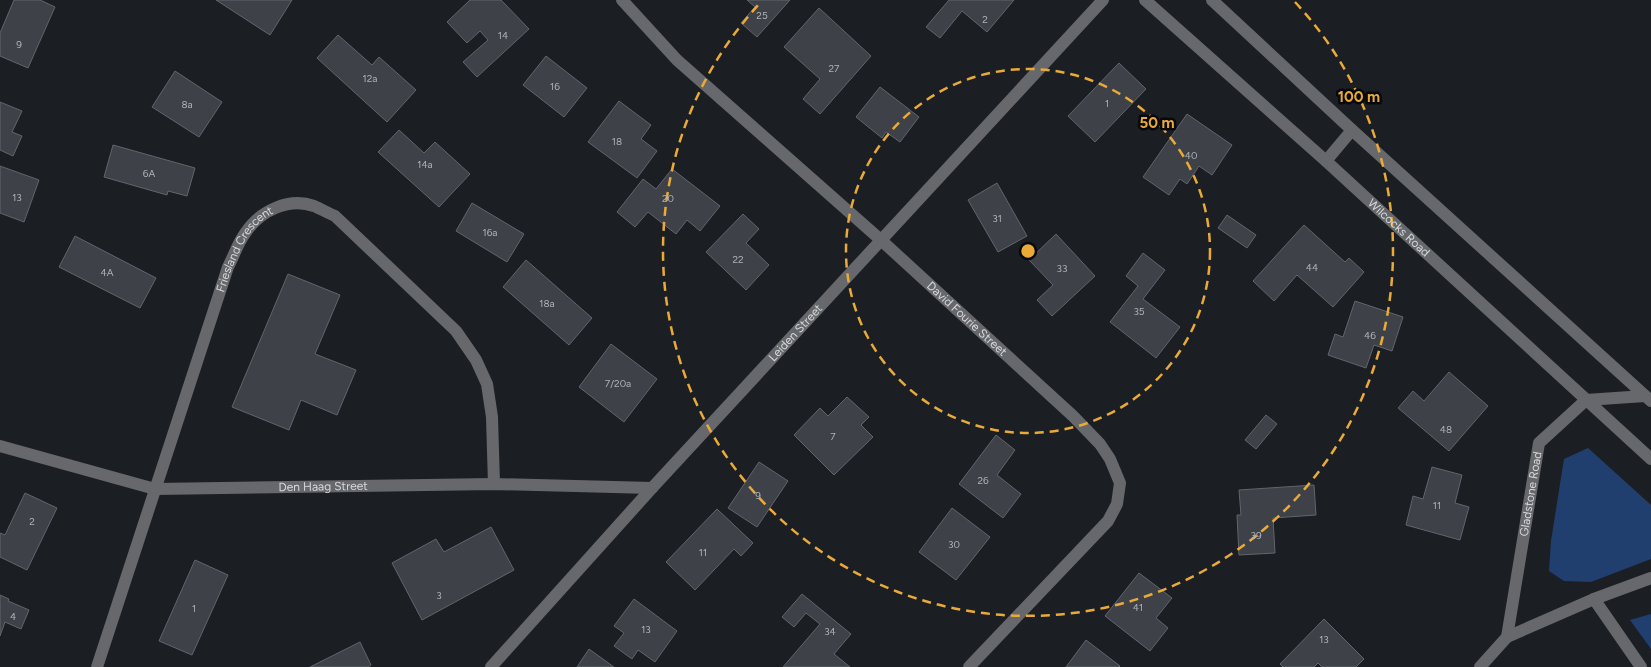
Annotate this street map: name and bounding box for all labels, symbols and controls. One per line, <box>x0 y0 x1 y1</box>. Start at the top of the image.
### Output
house number: 25 <box>756 9 768 22</box>
house number: 2 <box>982 13 988 26</box>
house number: 14 <box>498 29 508 42</box>
house number: 9 <box>16 38 22 51</box>
house number: 27 <box>829 62 840 75</box>
house number: 12a <box>363 72 377 85</box>
house number: 16 <box>550 80 560 93</box>
text: 100 m <box>1338 88 1380 106</box>
house number: 1 <box>1105 97 1109 110</box>
house number: 8a <box>181 98 193 111</box>
text: 50 m <box>1139 114 1175 132</box>
house number: 18 <box>612 135 622 148</box>
house number: 40 <box>1185 149 1197 162</box>
house number: 14a <box>417 158 433 171</box>
house number: 6A <box>143 167 155 180</box>
house number: 13 <box>12 191 22 204</box>
house number: 20 <box>662 192 674 205</box>
street label: Wilcocks Road <box>1365 196 1433 260</box>
street label: Friesland Crescent <box>213 203 276 294</box>
house number: 31 <box>992 212 1002 225</box>
house number: 16a <box>483 226 497 239</box>
centre of rings <box>1019 242 1037 260</box>
house number: 22 <box>732 253 744 266</box>
house number: 44 <box>1306 261 1318 274</box>
house number: 33 <box>1057 262 1067 275</box>
house number: 4A <box>101 266 114 279</box>
street label: David Fourie Street <box>924 279 1010 359</box>
house number: 18a <box>539 297 555 310</box>
street label: Leiden Street <box>766 301 825 364</box>
house number: 35 <box>1133 305 1145 318</box>
house number: 46 <box>1364 329 1376 342</box>
house number: 7/20a <box>605 377 631 390</box>
house number: 48 <box>1440 423 1452 436</box>
house number: 7 <box>830 430 836 443</box>
street label: Gladstone Road <box>1517 450 1544 537</box>
house number: 26 <box>977 474 989 487</box>
street label: Den Haag Street <box>278 479 368 494</box>
house number: 9 <box>755 489 761 502</box>
house number: 11 <box>1433 499 1441 512</box>
house number: 2 <box>29 515 35 528</box>
house number: 39 <box>1250 529 1262 542</box>
house number: 30 <box>948 538 960 551</box>
house number: 11 <box>699 546 707 559</box>
house number: 3 <box>436 589 442 602</box>
house number: 41 <box>1133 601 1143 614</box>
house number: 1 <box>192 602 196 615</box>
house number: 4 <box>10 610 16 623</box>
house number: 13 <box>641 623 651 636</box>
house number: 34 <box>824 625 836 638</box>
house number: 13 <box>1319 633 1329 646</box>

